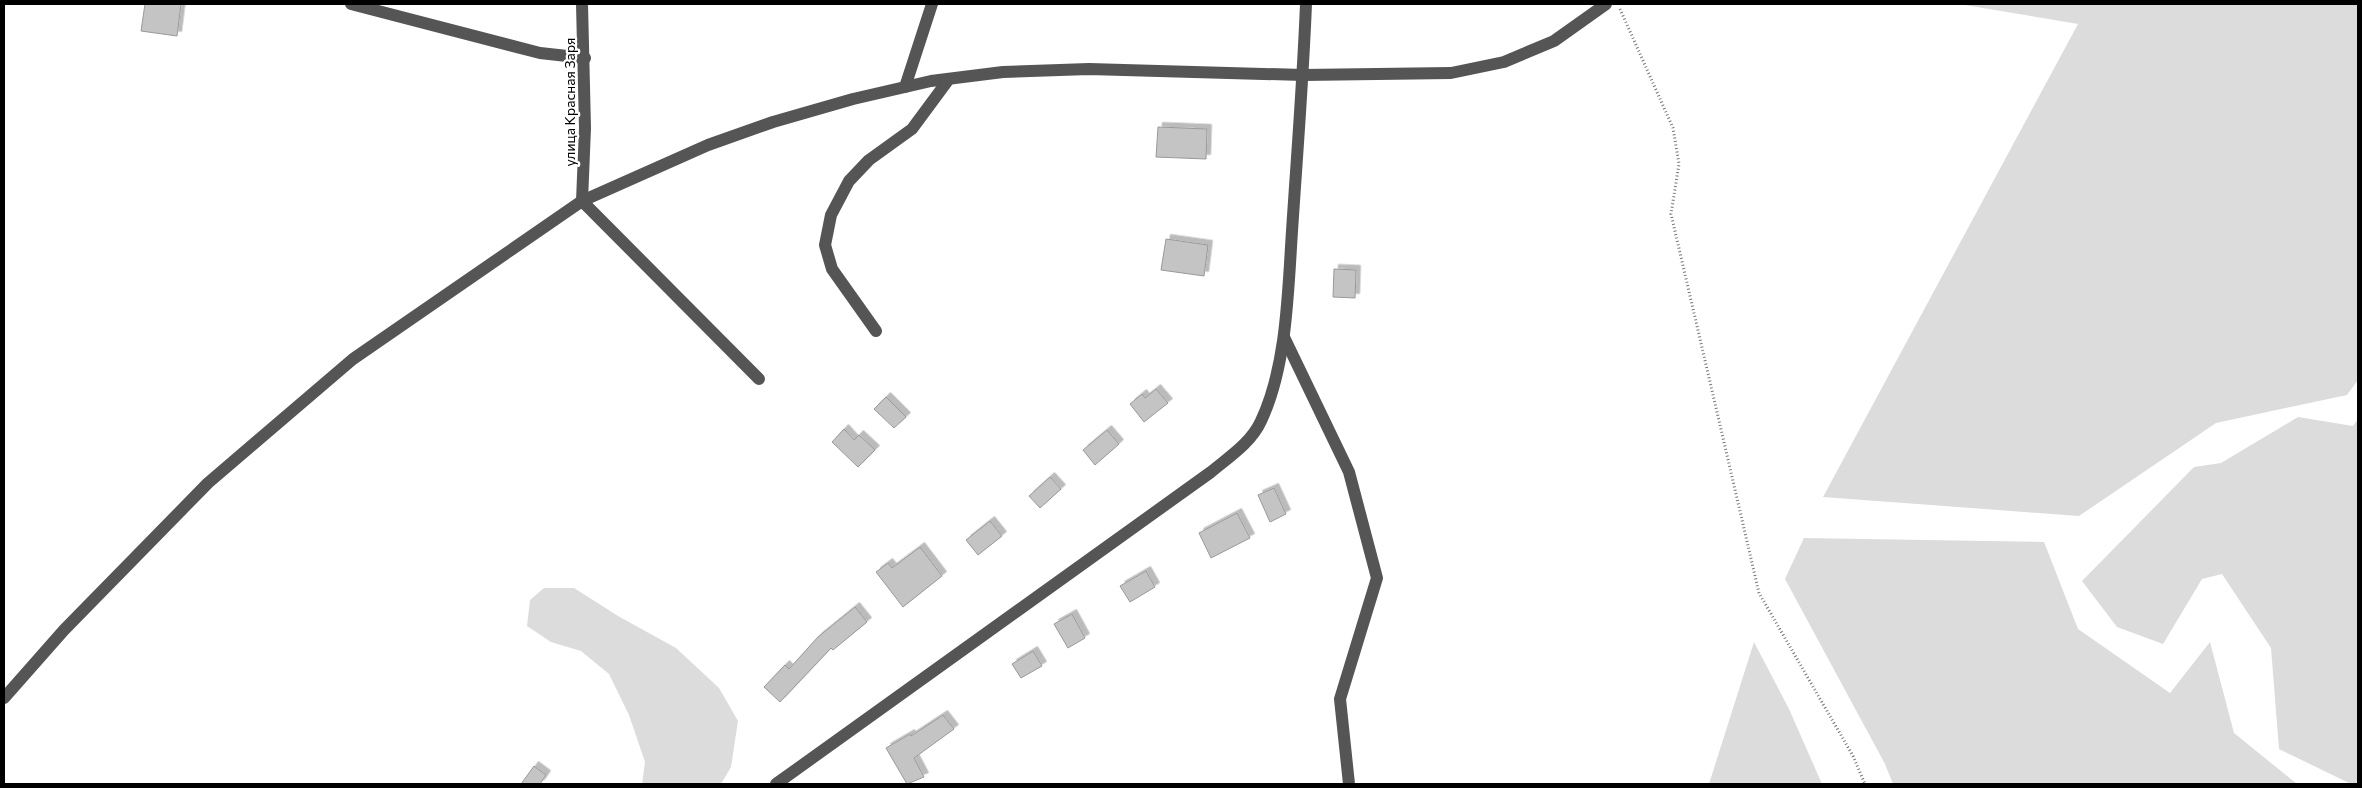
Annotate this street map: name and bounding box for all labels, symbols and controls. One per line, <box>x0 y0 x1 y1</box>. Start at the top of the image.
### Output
street label: улица Красная Заря <box>561 38 578 166</box>

